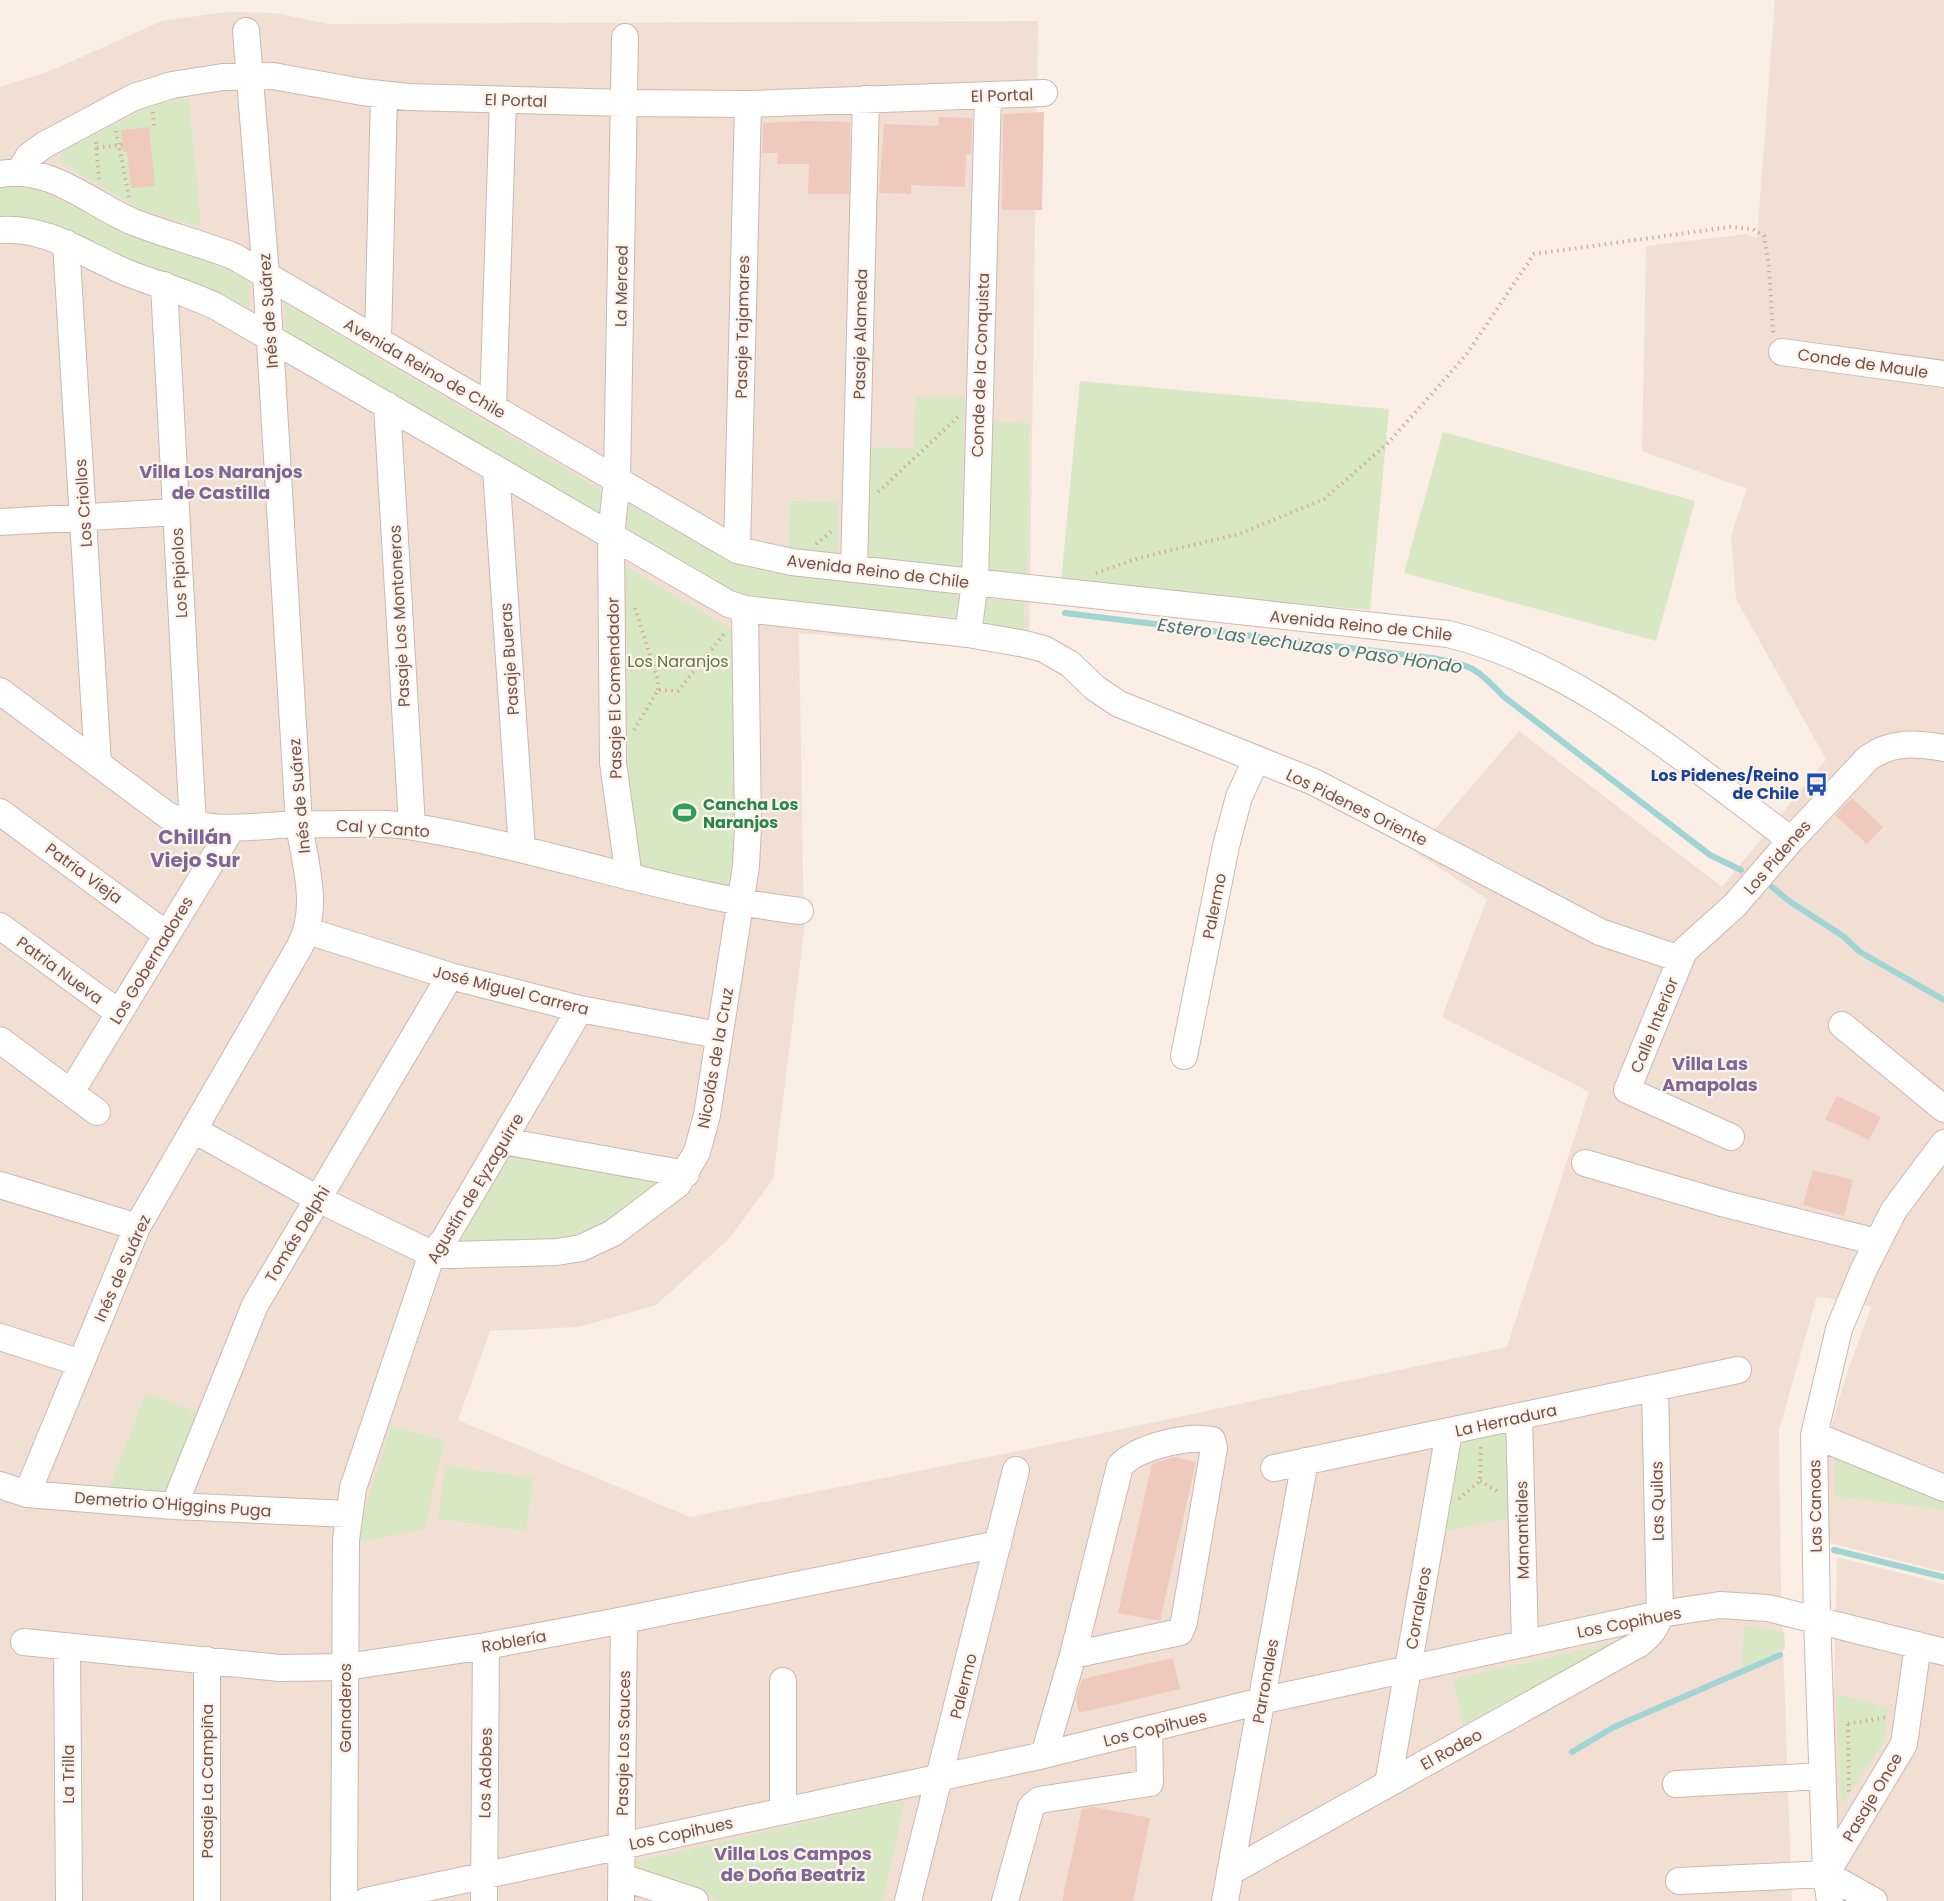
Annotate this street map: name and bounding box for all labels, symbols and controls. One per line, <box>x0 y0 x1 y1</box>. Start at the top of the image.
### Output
street label: El Portal <box>970 83 1034 108</box>
street label: El Portal <box>484 88 548 113</box>
street label: La Merced <box>609 245 634 327</box>
street label: Inés de Suárez <box>253 253 284 369</box>
street label: Pasaje Tajamares <box>730 255 755 399</box>
street label: Pasaje Alameda <box>848 268 873 400</box>
street label: Conde de la Conquista <box>966 272 995 458</box>
street label: Avenida Reino de Chile <box>340 313 510 424</box>
street label: Conde de Maule <box>1796 343 1930 384</box>
street label: Los Criollos <box>69 458 98 548</box>
district label: Villa Los Naranjos de Castilla <box>139 459 303 505</box>
street label: Pasaje Los Montoneros <box>383 524 416 708</box>
street label: Los Pipiolos <box>166 527 193 619</box>
street label: Avenida Reino de Chile <box>785 549 970 594</box>
street label: Pasaje El Comendador <box>601 597 628 779</box>
street label: Pasaje Bueras <box>494 602 525 716</box>
street label: Avenida Reino de Chile <box>1268 604 1453 647</box>
water label: Estero Las Lechuzas o Paso Hondo <box>1156 612 1464 679</box>
park label: Los Naranjos <box>627 650 729 673</box>
street label: Inés de Suárez <box>283 737 316 854</box>
street label: Los Pidenes Oriente <box>1282 763 1431 852</box>
place label: Los Pidenes/Reino de Chile <box>1651 764 1799 805</box>
bus stop icon: Los Pidenes/Reino de Chile <box>1804 771 1830 797</box>
place label: Cancha Los Naranjos <box>703 793 798 834</box>
sports icon: Cancha Los Naranjos <box>672 800 698 826</box>
street label: Cal y Canto <box>335 814 431 843</box>
street label: Los Pidenes <box>1738 815 1816 900</box>
district label: Chillán Viejo Sur <box>150 823 240 874</box>
street label: Patria Vieja <box>40 838 127 909</box>
street label: Palermo <box>1197 871 1232 941</box>
street label: Los Gobernadores <box>104 892 199 1029</box>
street label: Patria Nueva <box>12 931 108 1010</box>
street label: José Miguel Carrera <box>430 960 591 1021</box>
street label: Calle Interior <box>1625 974 1684 1076</box>
street label: Nicolás de la Cruz <box>692 986 739 1130</box>
district label: Villa Las Amapolas <box>1662 1051 1758 1097</box>
street label: Agustín de Eyzaguirre <box>421 1109 530 1268</box>
street label: Tomás Delphi <box>260 1182 335 1287</box>
street label: Inés de Suárez <box>88 1211 156 1326</box>
street label: La Herradura <box>1453 1398 1559 1443</box>
street label: Las Canoas <box>1803 1459 1828 1553</box>
street label: Las Quilas <box>1645 1461 1670 1541</box>
street label: Manantiales <box>1510 1480 1535 1580</box>
street label: Demetrio O'Higgins Puga <box>74 1486 272 1523</box>
street label: Corraleros <box>1400 1565 1437 1651</box>
street label: Los Copihues <box>1575 1601 1683 1644</box>
street label: Roblería <box>480 1624 548 1658</box>
street label: Parronales <box>1247 1637 1284 1725</box>
street label: Palermo <box>944 1651 983 1721</box>
street label: Ganaderos <box>334 1663 357 1753</box>
street label: Pasaje Los Sauces <box>611 1670 636 1816</box>
street label: Pasaje La Campiña <box>196 1704 219 1858</box>
street label: Los Copihues <box>1101 1705 1209 1752</box>
street label: El Rodeo <box>1416 1723 1486 1776</box>
street label: Los Adobes <box>473 1727 498 1819</box>
street label: La Trilla <box>57 1744 80 1804</box>
street label: Pasaje Once <box>1837 1748 1908 1846</box>
street label: Los Copihues <box>627 1811 735 1856</box>
district label: Villa Los Campos de Doña Beatriz <box>714 1841 872 1887</box>

